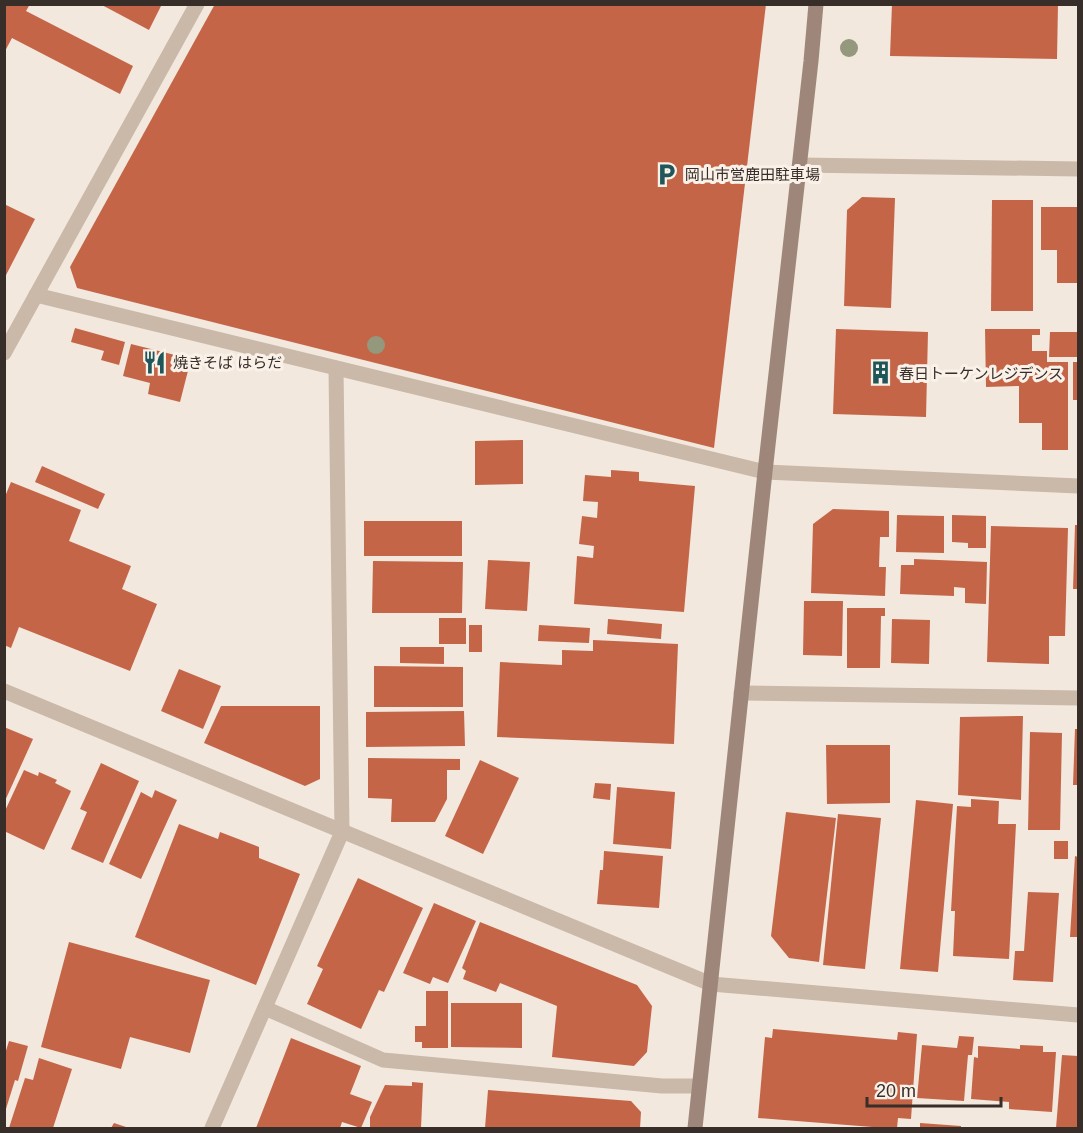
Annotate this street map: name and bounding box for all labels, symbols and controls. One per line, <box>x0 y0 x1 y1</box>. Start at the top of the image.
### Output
parking icon: 岡山市営鹿田駐車場 <box>654 161 680 187</box>
place label: 岡山市営鹿田駐車場 <box>685 166 820 183</box>
restaurant icon: 焼きそば はらだ <box>142 349 168 375</box>
place label: 焼きそば はらだ <box>173 354 282 371</box>
building icon: 春日トーケンレジデンス <box>868 360 894 386</box>
place label: 春日トーケンレジデンス <box>899 365 1063 382</box>
scale bar <box>867 1070 1000 1108</box>
text: 20 m <box>876 1081 916 1101</box>

